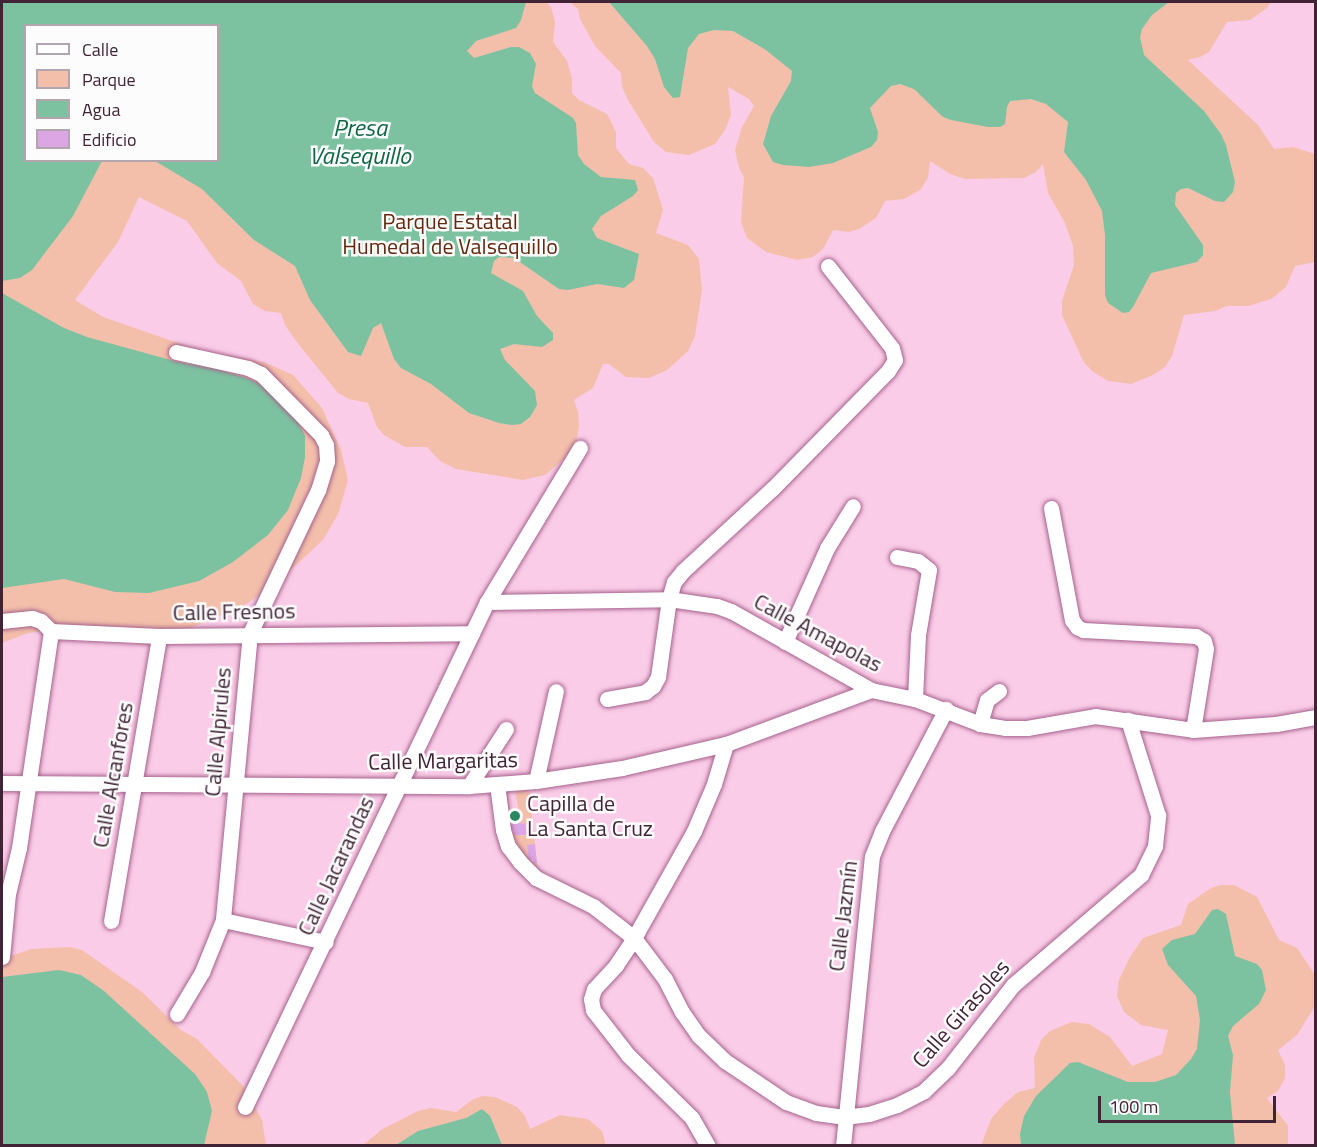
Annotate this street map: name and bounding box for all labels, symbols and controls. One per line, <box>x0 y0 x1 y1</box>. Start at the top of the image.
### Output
legend <box>24 24 219 162</box>
text: Calle <box>82 36 118 63</box>
text: Parque <box>82 66 136 93</box>
text: Agua <box>82 96 120 123</box>
water label: Presa Valsequillo <box>309 114 411 170</box>
text: Edificio <box>82 126 136 153</box>
park label: Parque Estatal Humedal de Valsequillo <box>342 208 558 260</box>
street label: Calle Amapolas <box>749 588 887 678</box>
street label: Calle Fresnos <box>172 598 296 626</box>
street label: Calle Alpirules <box>199 666 237 798</box>
street label: Calle Alcanfores <box>87 700 139 850</box>
street label: Calle Margaritas <box>368 746 518 776</box>
place label: Capilla de La Santa Cruz <box>527 790 653 842</box>
street label: Calle Jacarandas <box>292 792 380 940</box>
marker: Capilla de La Santa Cruz <box>508 809 522 823</box>
street label: Calle Jazmín <box>823 859 863 973</box>
street label: Calle Girasoles <box>907 955 1015 1073</box>
scale bar <box>1101 1084 1280 1122</box>
text: 100 m <box>1109 1093 1158 1120</box>

